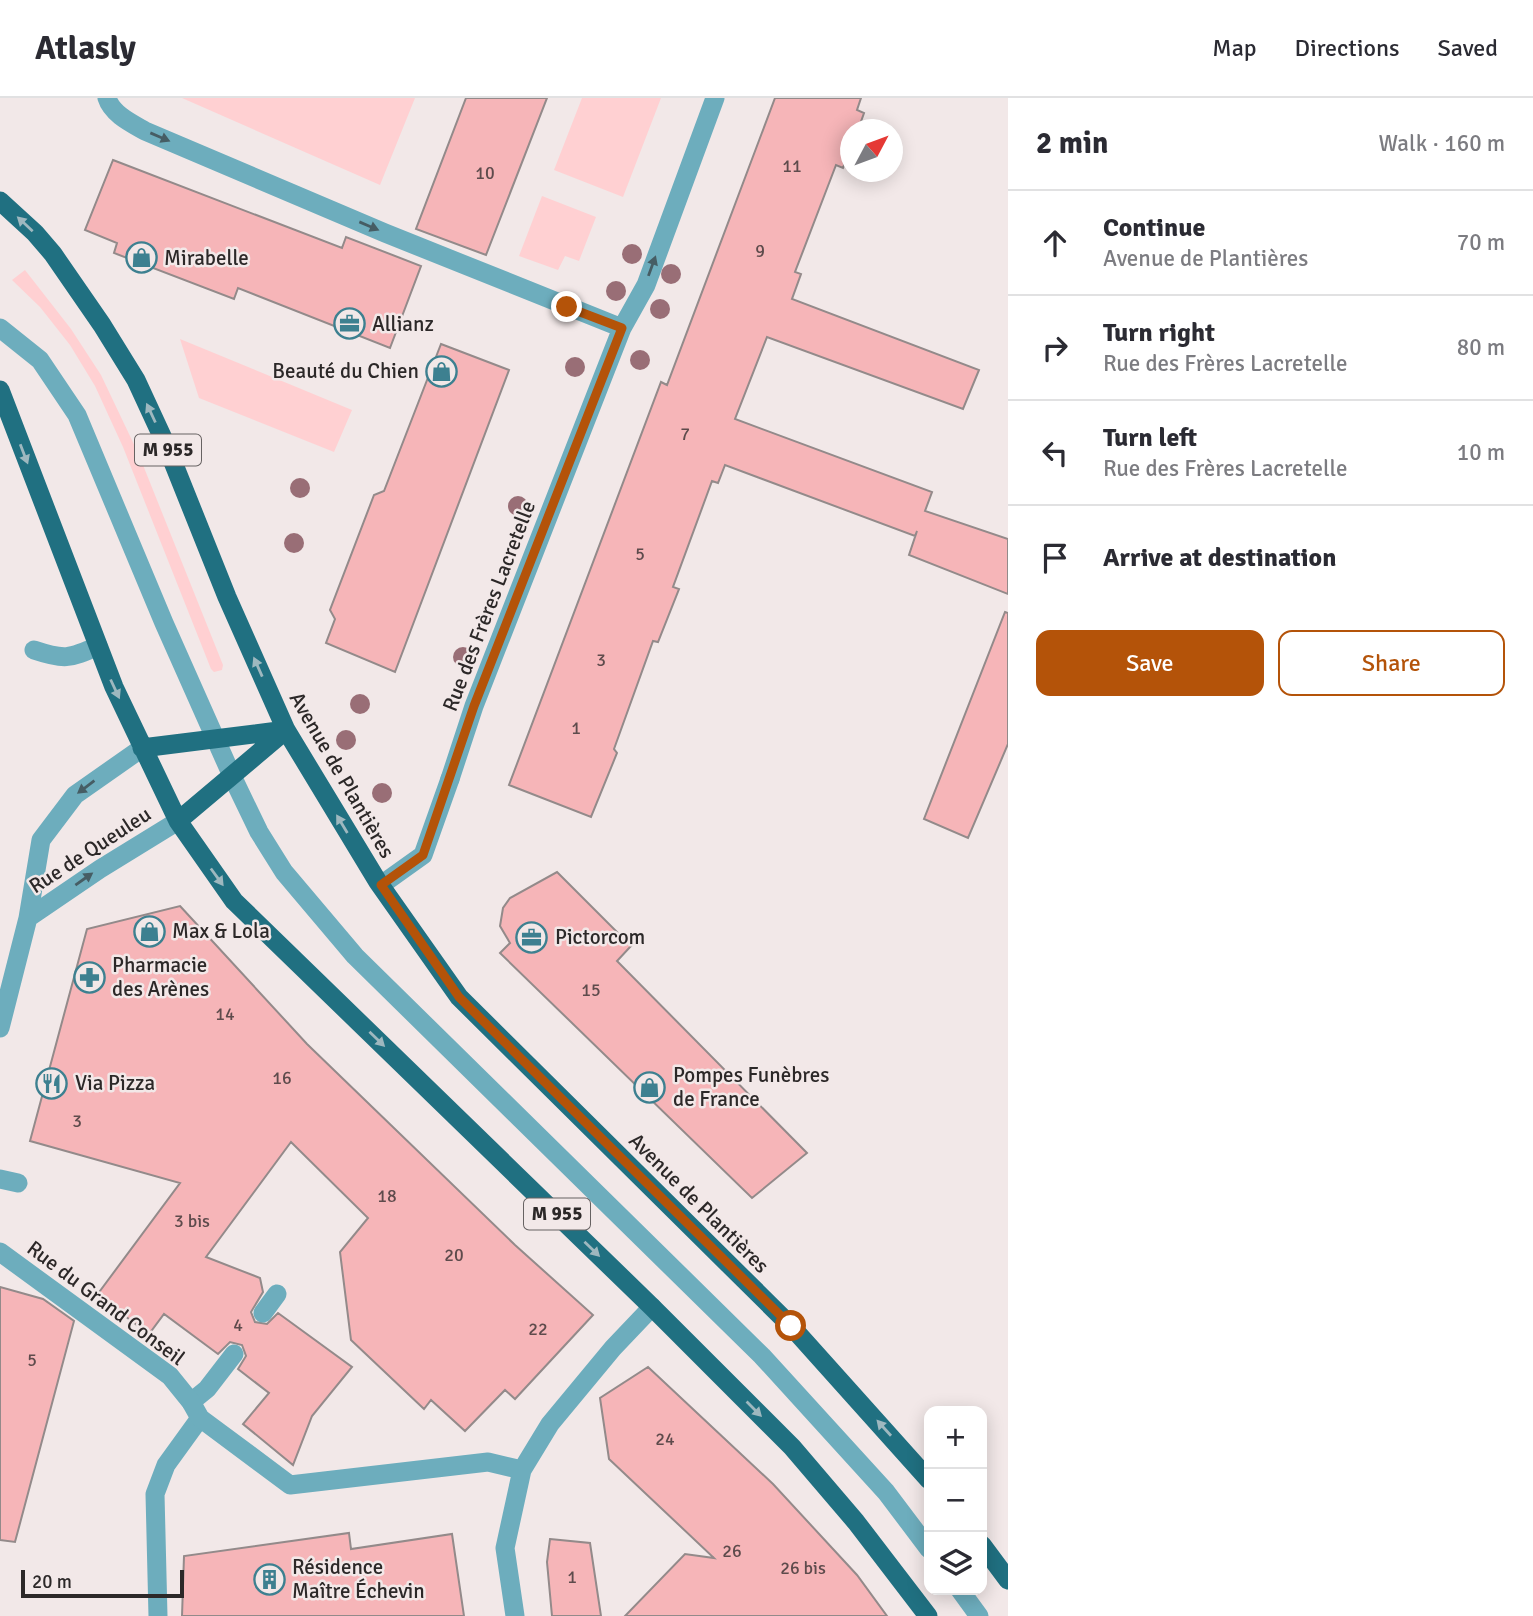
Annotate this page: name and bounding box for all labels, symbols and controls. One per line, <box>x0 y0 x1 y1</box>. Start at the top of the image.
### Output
text: Atlasly <box>35 28 136 69</box>
text: Map <box>1212 33 1257 63</box>
text: Directions <box>1295 33 1400 63</box>
text: Saved <box>1438 33 1498 63</box>
north arrow <box>840 119 903 182</box>
text: 2 min <box>1036 125 1108 162</box>
text: Walk · 160 m <box>1379 129 1505 158</box>
one-way arrow <box>150 132 171 143</box>
house number: 11 <box>782 155 802 177</box>
house number: 10 <box>475 162 495 184</box>
text: Continue <box>1103 212 1205 244</box>
one-way arrow <box>16 216 34 232</box>
one-way arrow <box>359 221 380 232</box>
icon: ahead <box>1036 224 1074 262</box>
text: 70 m <box>1457 228 1505 257</box>
house number: 9 <box>755 240 765 262</box>
shop icon: Mirabelle <box>124 241 158 275</box>
text: Avenue de Plantières <box>1103 244 1308 273</box>
place label: Mirabelle <box>164 245 249 271</box>
one-way arrow <box>647 256 658 277</box>
route end <box>551 291 582 322</box>
office icon: Allianz <box>332 307 366 341</box>
place label: Allianz <box>372 311 434 337</box>
text: Turn right <box>1103 317 1215 349</box>
icon: right <box>1036 329 1074 367</box>
text: 80 m <box>1457 333 1505 362</box>
text: Rue des Frères Lacretelle <box>1103 349 1348 378</box>
shop icon: Beauté du Chien <box>425 354 459 388</box>
place label: Beauté du Chien <box>272 358 419 384</box>
one-way arrow <box>145 403 157 423</box>
text: Turn left <box>1103 422 1197 454</box>
house number: 7 <box>680 423 690 445</box>
road number: M 955 <box>135 434 201 466</box>
icon: left <box>1036 434 1074 472</box>
text: 10 m <box>1457 438 1505 467</box>
one-way arrow <box>19 443 30 464</box>
text: Rue des Frères Lacretelle <box>1103 454 1348 483</box>
street label: Rue des Frères Lacretelle <box>437 497 541 715</box>
icon: arrive <box>1036 539 1074 577</box>
text: Arrive at destination <box>1103 542 1336 574</box>
house number: 5 <box>635 543 645 565</box>
button: Save <box>1036 630 1264 696</box>
button: Share <box>1278 630 1505 696</box>
house number: 3 <box>596 649 606 671</box>
one-way arrow <box>252 657 263 678</box>
one-way arrow <box>109 679 121 699</box>
street label: Avenue de Plantières <box>284 687 400 863</box>
house number: 1 <box>571 717 581 739</box>
one-way arrow <box>78 779 96 794</box>
street label: Rue de Queuleu <box>24 801 156 899</box>
one-way arrow <box>336 815 348 834</box>
one-way arrow <box>210 868 224 886</box>
one-way arrow <box>75 873 94 886</box>
shop icon: Max & Lola <box>132 914 166 948</box>
place label: Max & Lola <box>172 918 270 944</box>
office icon: Pictorcom <box>515 920 549 954</box>
place label: Pictorcom <box>555 924 645 950</box>
place label: Pharmacie des Arènes <box>112 952 209 1002</box>
pharmacy icon: Pharmacie des Arènes <box>72 960 106 994</box>
house number: 15 <box>581 979 601 1001</box>
house number: 14 <box>215 1003 235 1025</box>
one-way arrow <box>368 1030 385 1047</box>
place label: Pompes Funèbres de France <box>673 1062 829 1112</box>
restaurant icon: Via Pizza <box>35 1066 69 1100</box>
house number: 16 <box>272 1067 292 1089</box>
place label: Via Pizza <box>75 1070 155 1096</box>
shop icon: Pompes Funèbres de France <box>633 1070 667 1104</box>
house number: 3 <box>72 1110 82 1132</box>
street label: Avenue de Plantières <box>624 1128 774 1278</box>
house number: 18 <box>377 1185 397 1207</box>
road number: M 955 <box>524 1198 590 1230</box>
house number: 3 bis <box>174 1210 210 1232</box>
street label: Rue du Grand Conseil <box>22 1235 190 1371</box>
one-way arrow <box>584 1240 601 1257</box>
house number: 20 <box>444 1244 464 1266</box>
route start <box>775 1310 806 1341</box>
house number: 4 <box>233 1314 243 1336</box>
house number: 22 <box>528 1318 548 1340</box>
house number: 5 <box>27 1349 37 1371</box>
one-way arrow <box>745 1400 762 1416</box>
map controls <box>924 1406 987 1595</box>
button: + <box>924 1406 987 1469</box>
one-way arrow <box>877 1420 892 1437</box>
house number: 24 <box>655 1428 675 1450</box>
button: − <box>924 1469 987 1532</box>
button: layers <box>924 1532 987 1595</box>
house number: 26 <box>722 1540 742 1562</box>
place label: Résidence Maître Échevin <box>292 1554 425 1604</box>
house number: 26 bis <box>780 1557 826 1579</box>
building icon: Résidence Maître Échevin <box>252 1562 286 1596</box>
house number: 1 <box>567 1566 577 1588</box>
scale bar <box>21 1567 184 1599</box>
text: 20 m <box>32 1570 72 1594</box>

